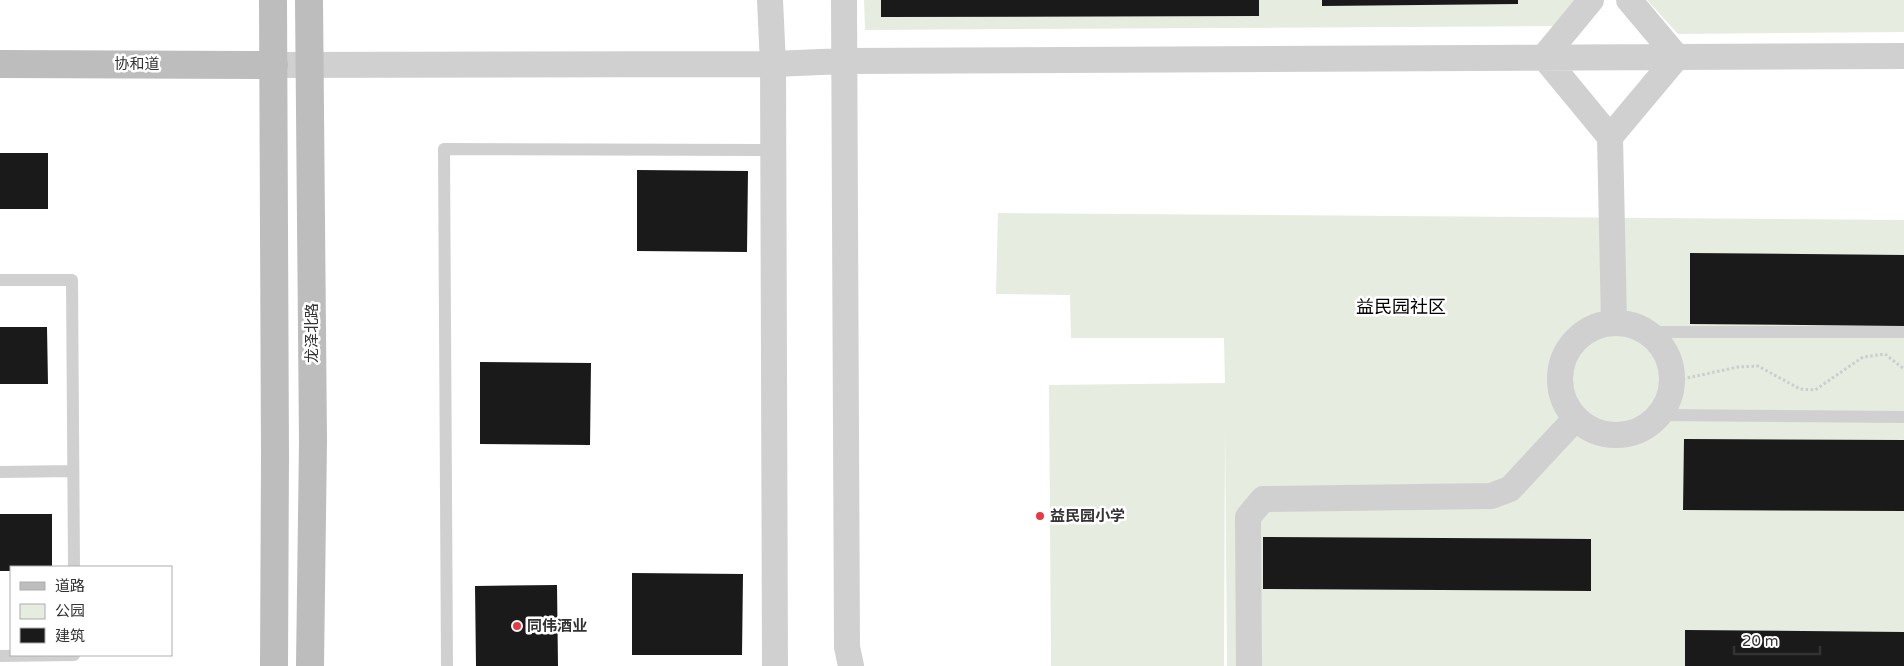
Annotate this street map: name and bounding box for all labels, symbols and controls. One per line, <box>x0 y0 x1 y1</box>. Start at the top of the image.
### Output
street label: 协和道 <box>114 55 160 73</box>
district label: 益民园社区 <box>1356 296 1446 318</box>
street label: 龙泽北路 <box>303 303 321 363</box>
place label: 益民园小学 <box>1050 507 1125 525</box>
marker: 益民园小学 <box>1034 510 1046 522</box>
legend <box>10 566 172 656</box>
text: 道路 <box>55 577 85 595</box>
text: 公园 <box>55 602 85 620</box>
place label: 同伟酒业 <box>527 617 587 635</box>
marker: 同伟酒业 <box>511 620 523 632</box>
scale bar <box>1734 624 1820 656</box>
text: 建筑 <box>55 627 85 645</box>
text: 20 m <box>1742 632 1779 650</box>

